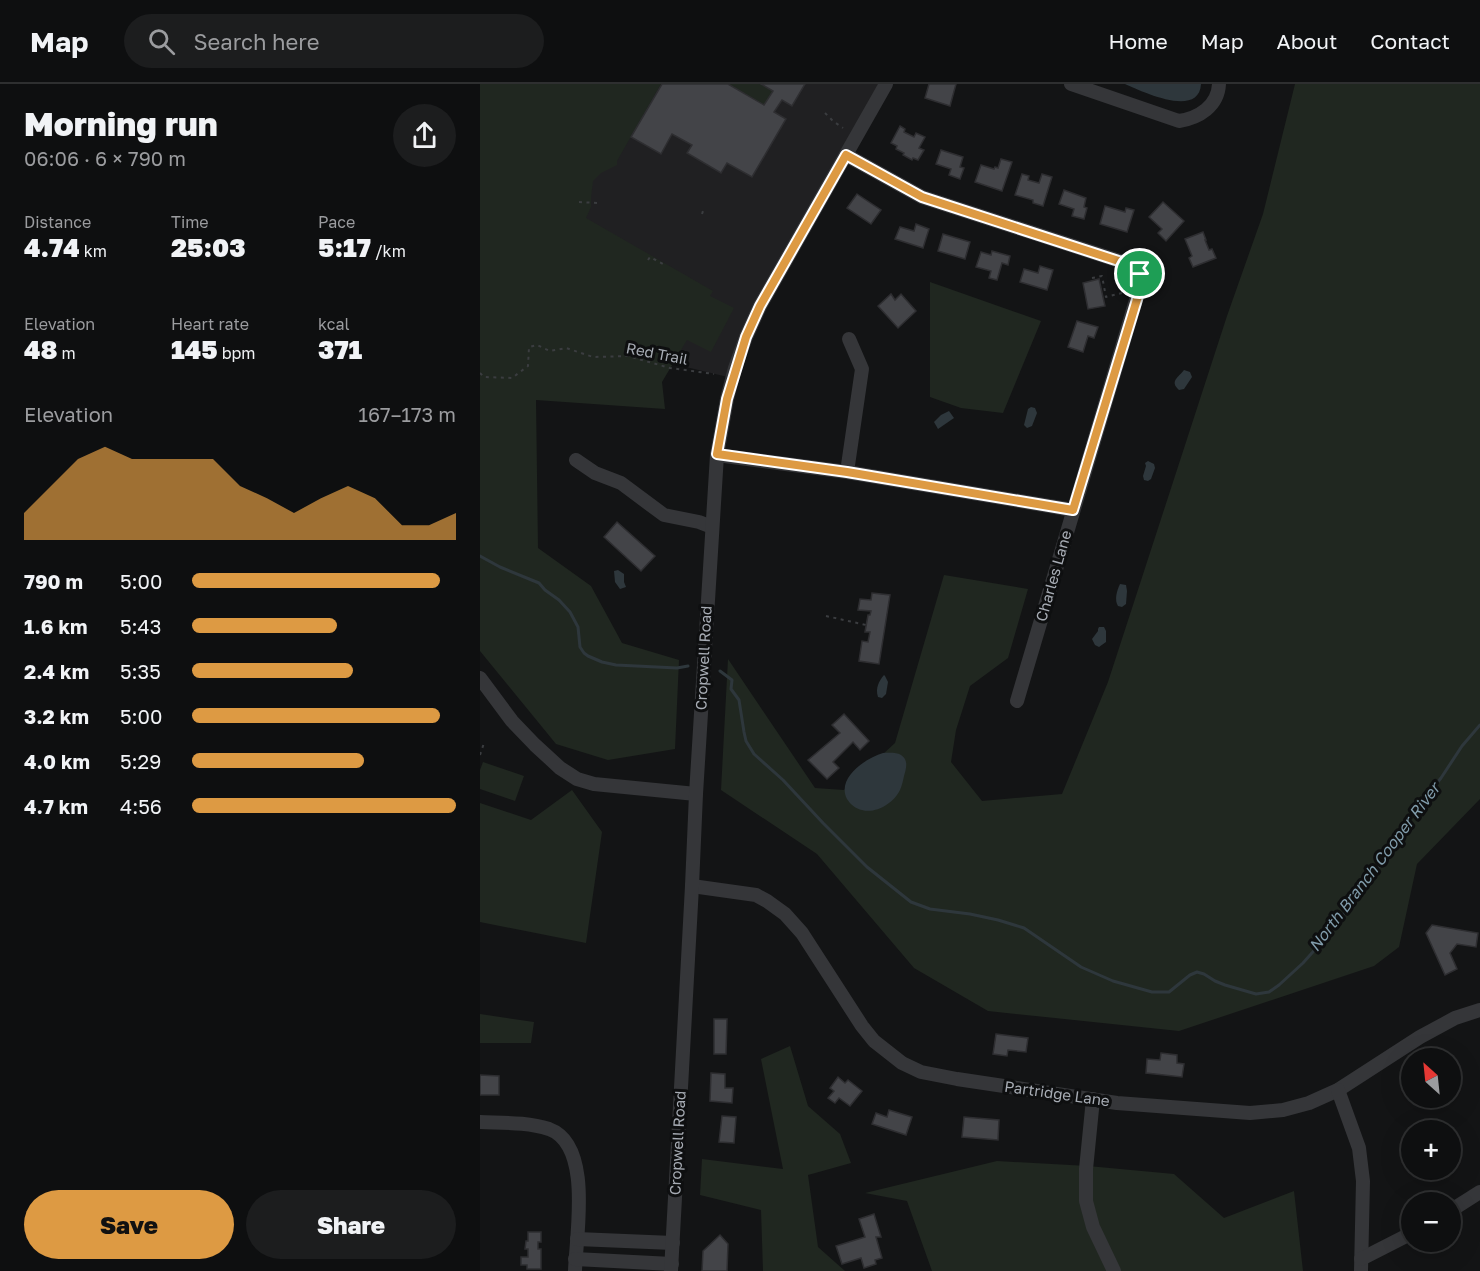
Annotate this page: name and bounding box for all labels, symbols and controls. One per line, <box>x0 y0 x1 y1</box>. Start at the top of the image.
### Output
search box <box>124 14 544 68</box>
text: Map <box>30 25 88 58</box>
icon: search <box>145 25 178 58</box>
text: Search here <box>193 28 319 55</box>
text: Home <box>1108 28 1168 54</box>
text: Map <box>1201 28 1244 54</box>
text: About <box>1277 28 1337 54</box>
text: Contact <box>1370 28 1450 54</box>
text: Morning run <box>24 104 218 143</box>
button: share <box>393 104 456 167</box>
text: 06:06 · 6 × 790 m <box>24 146 186 170</box>
text: Distance <box>24 212 91 232</box>
text: Time <box>171 212 209 232</box>
text: Pace <box>318 212 355 232</box>
text: 4.74 <box>24 232 80 263</box>
text: 25:03 <box>171 232 246 263</box>
text: 5:17 <box>318 232 371 263</box>
text: km <box>80 241 107 261</box>
text: /km <box>371 241 406 261</box>
pin <box>1114 248 1165 299</box>
icon: arrive <box>1123 257 1156 290</box>
text: Elevation <box>24 314 95 334</box>
text: Heart rate <box>171 314 249 334</box>
text: kcal <box>318 314 350 334</box>
text: 48 <box>24 334 58 365</box>
text: 145 <box>171 334 218 365</box>
text: 371 <box>318 334 362 365</box>
street label: Red Trail <box>625 338 690 368</box>
text: m <box>58 343 76 363</box>
text: bpm <box>218 343 255 363</box>
text: Elevation <box>24 402 113 426</box>
text: 167–173 m <box>358 402 456 426</box>
street label: Charles Lane <box>1031 528 1075 623</box>
text: 790 m <box>24 569 83 593</box>
text: 5:00 <box>120 569 162 593</box>
street label: Cropwell Road <box>691 605 715 711</box>
text: 1.6 km <box>24 614 88 638</box>
text: 5:43 <box>120 614 162 638</box>
text: 2.4 km <box>24 659 89 683</box>
text: 5:35 <box>120 659 161 683</box>
text: 3.2 km <box>24 704 89 728</box>
text: 5:00 <box>120 704 162 728</box>
text: 4.0 km <box>24 749 90 773</box>
text: 5:29 <box>120 749 161 773</box>
water label: North Branch Cooper River <box>1304 777 1446 955</box>
text: 4.7 km <box>24 794 88 818</box>
text: 4:56 <box>120 794 162 818</box>
north arrow <box>1401 1048 1461 1108</box>
map controls <box>1401 1048 1461 1252</box>
street label: Partridge Lane <box>1003 1077 1111 1109</box>
street label: Cropwell Road <box>665 1090 689 1196</box>
button: + <box>1401 1120 1461 1180</box>
button: Save <box>24 1190 234 1259</box>
button: Share <box>246 1190 456 1259</box>
button: − <box>1401 1192 1461 1252</box>

